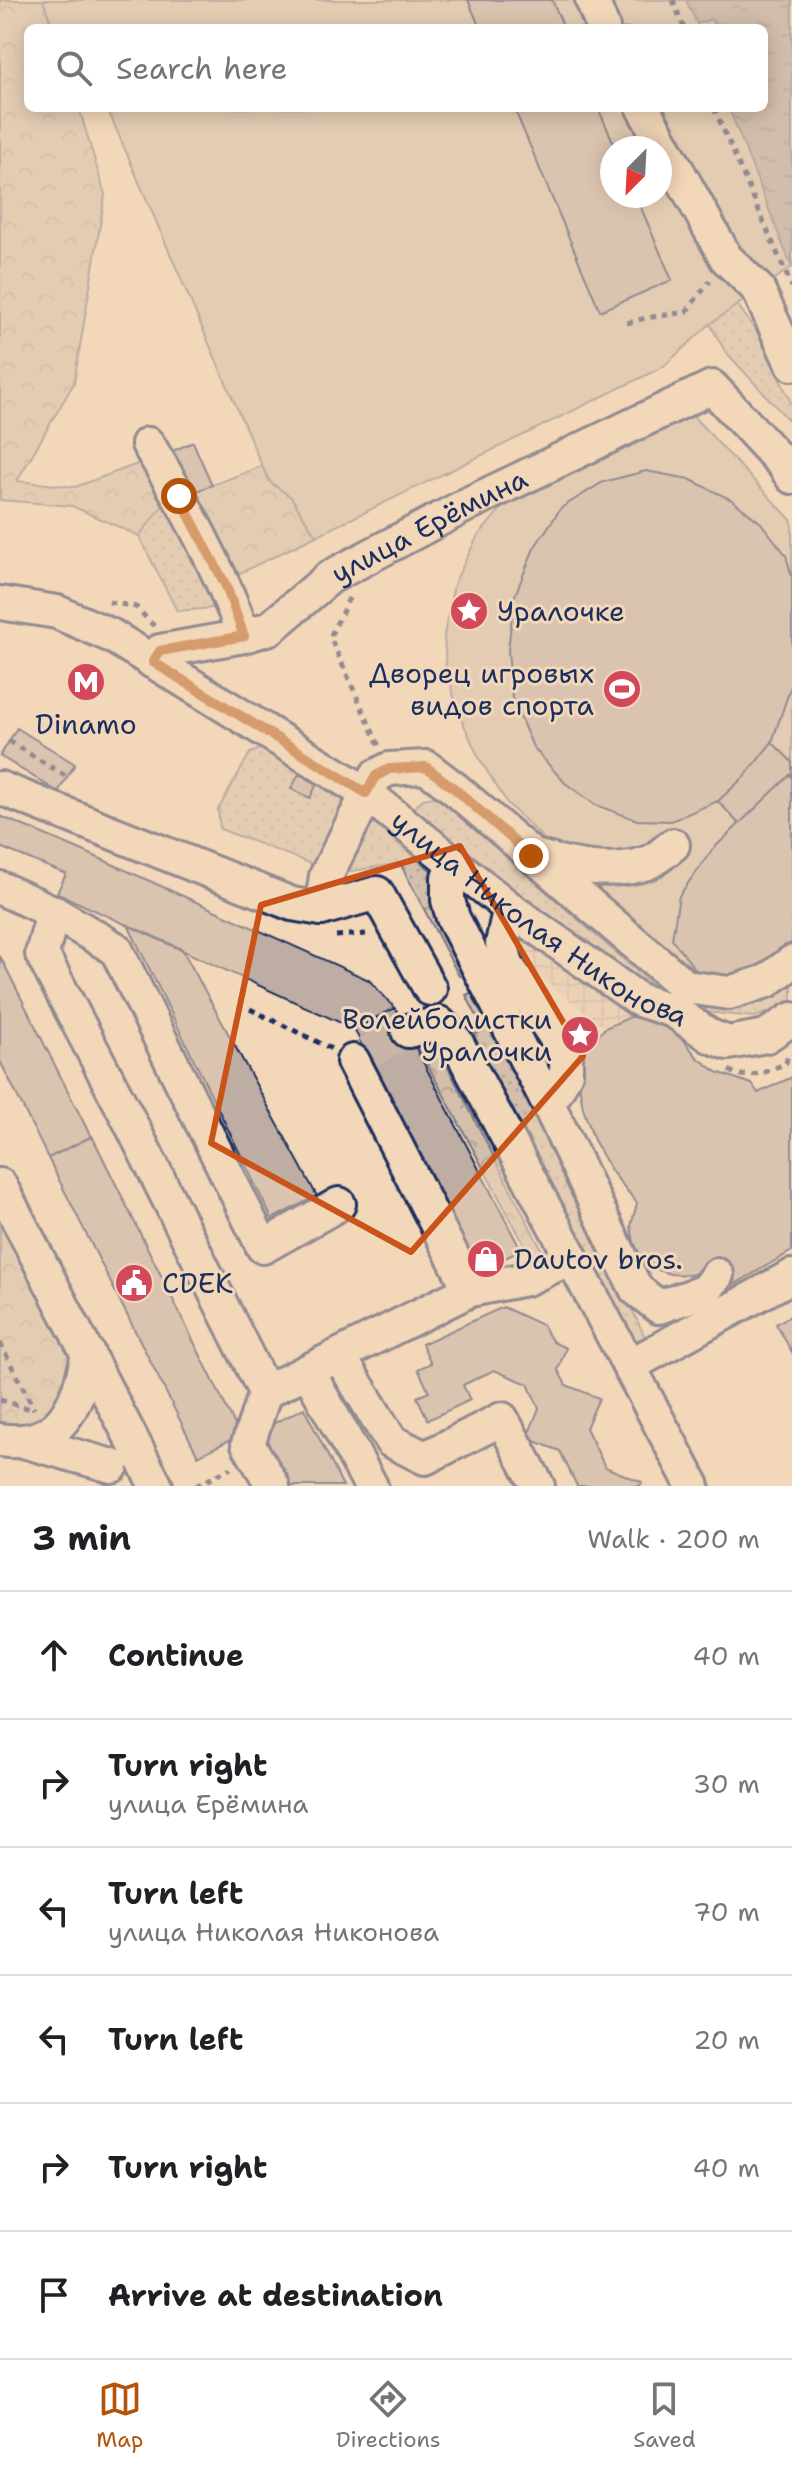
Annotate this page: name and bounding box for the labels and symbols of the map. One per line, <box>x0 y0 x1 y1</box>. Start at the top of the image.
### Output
north arrow <box>600 136 672 208</box>
street label: улица Ерёмина <box>324 459 534 592</box>
route start <box>161 478 197 514</box>
place icon: Уралочке <box>448 590 490 632</box>
place label: Уралочке <box>497 592 625 630</box>
place label: Дворец игровых видов спорта <box>369 654 594 724</box>
metro station icon: Dinamo <box>65 661 107 703</box>
sports icon: Дворец игровых видов спорта <box>601 668 643 710</box>
place label: Dinamo <box>35 705 137 743</box>
street label: улица Николая Никонова <box>383 802 697 1035</box>
route end <box>513 838 549 874</box>
place label: Волейболистки Уралочки <box>342 1000 552 1070</box>
place icon: Волейболистки Уралочки <box>559 1014 601 1056</box>
shop icon: Dautov bros. <box>465 1238 507 1280</box>
place label: Dautov bros. <box>514 1240 683 1278</box>
public building icon: CDEK <box>113 1262 155 1304</box>
place label: CDEK <box>162 1264 233 1302</box>

